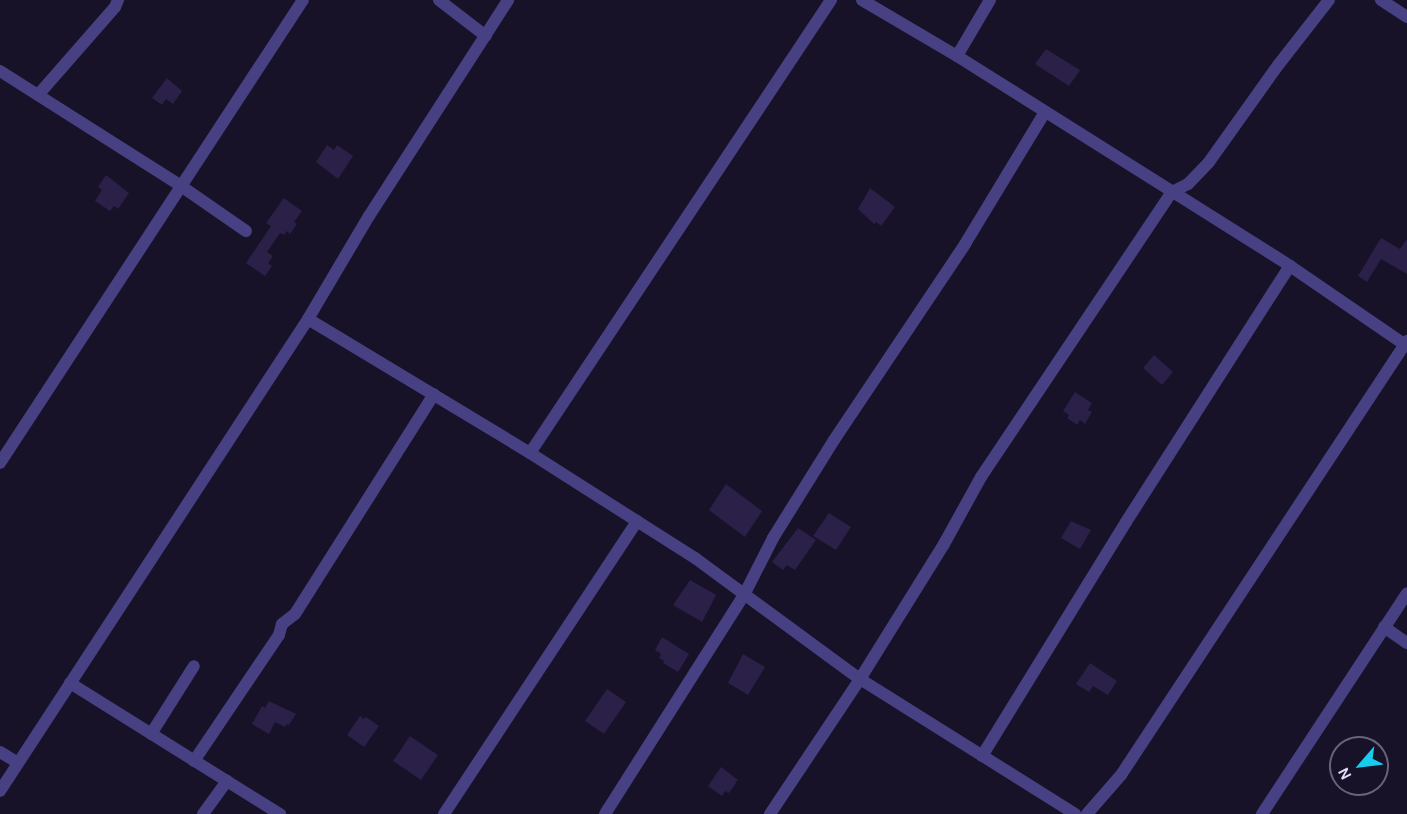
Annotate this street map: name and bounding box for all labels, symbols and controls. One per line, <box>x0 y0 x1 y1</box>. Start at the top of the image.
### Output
north arrow <box>1329 736 1389 796</box>
text: N <box>1333 764 1356 783</box>

